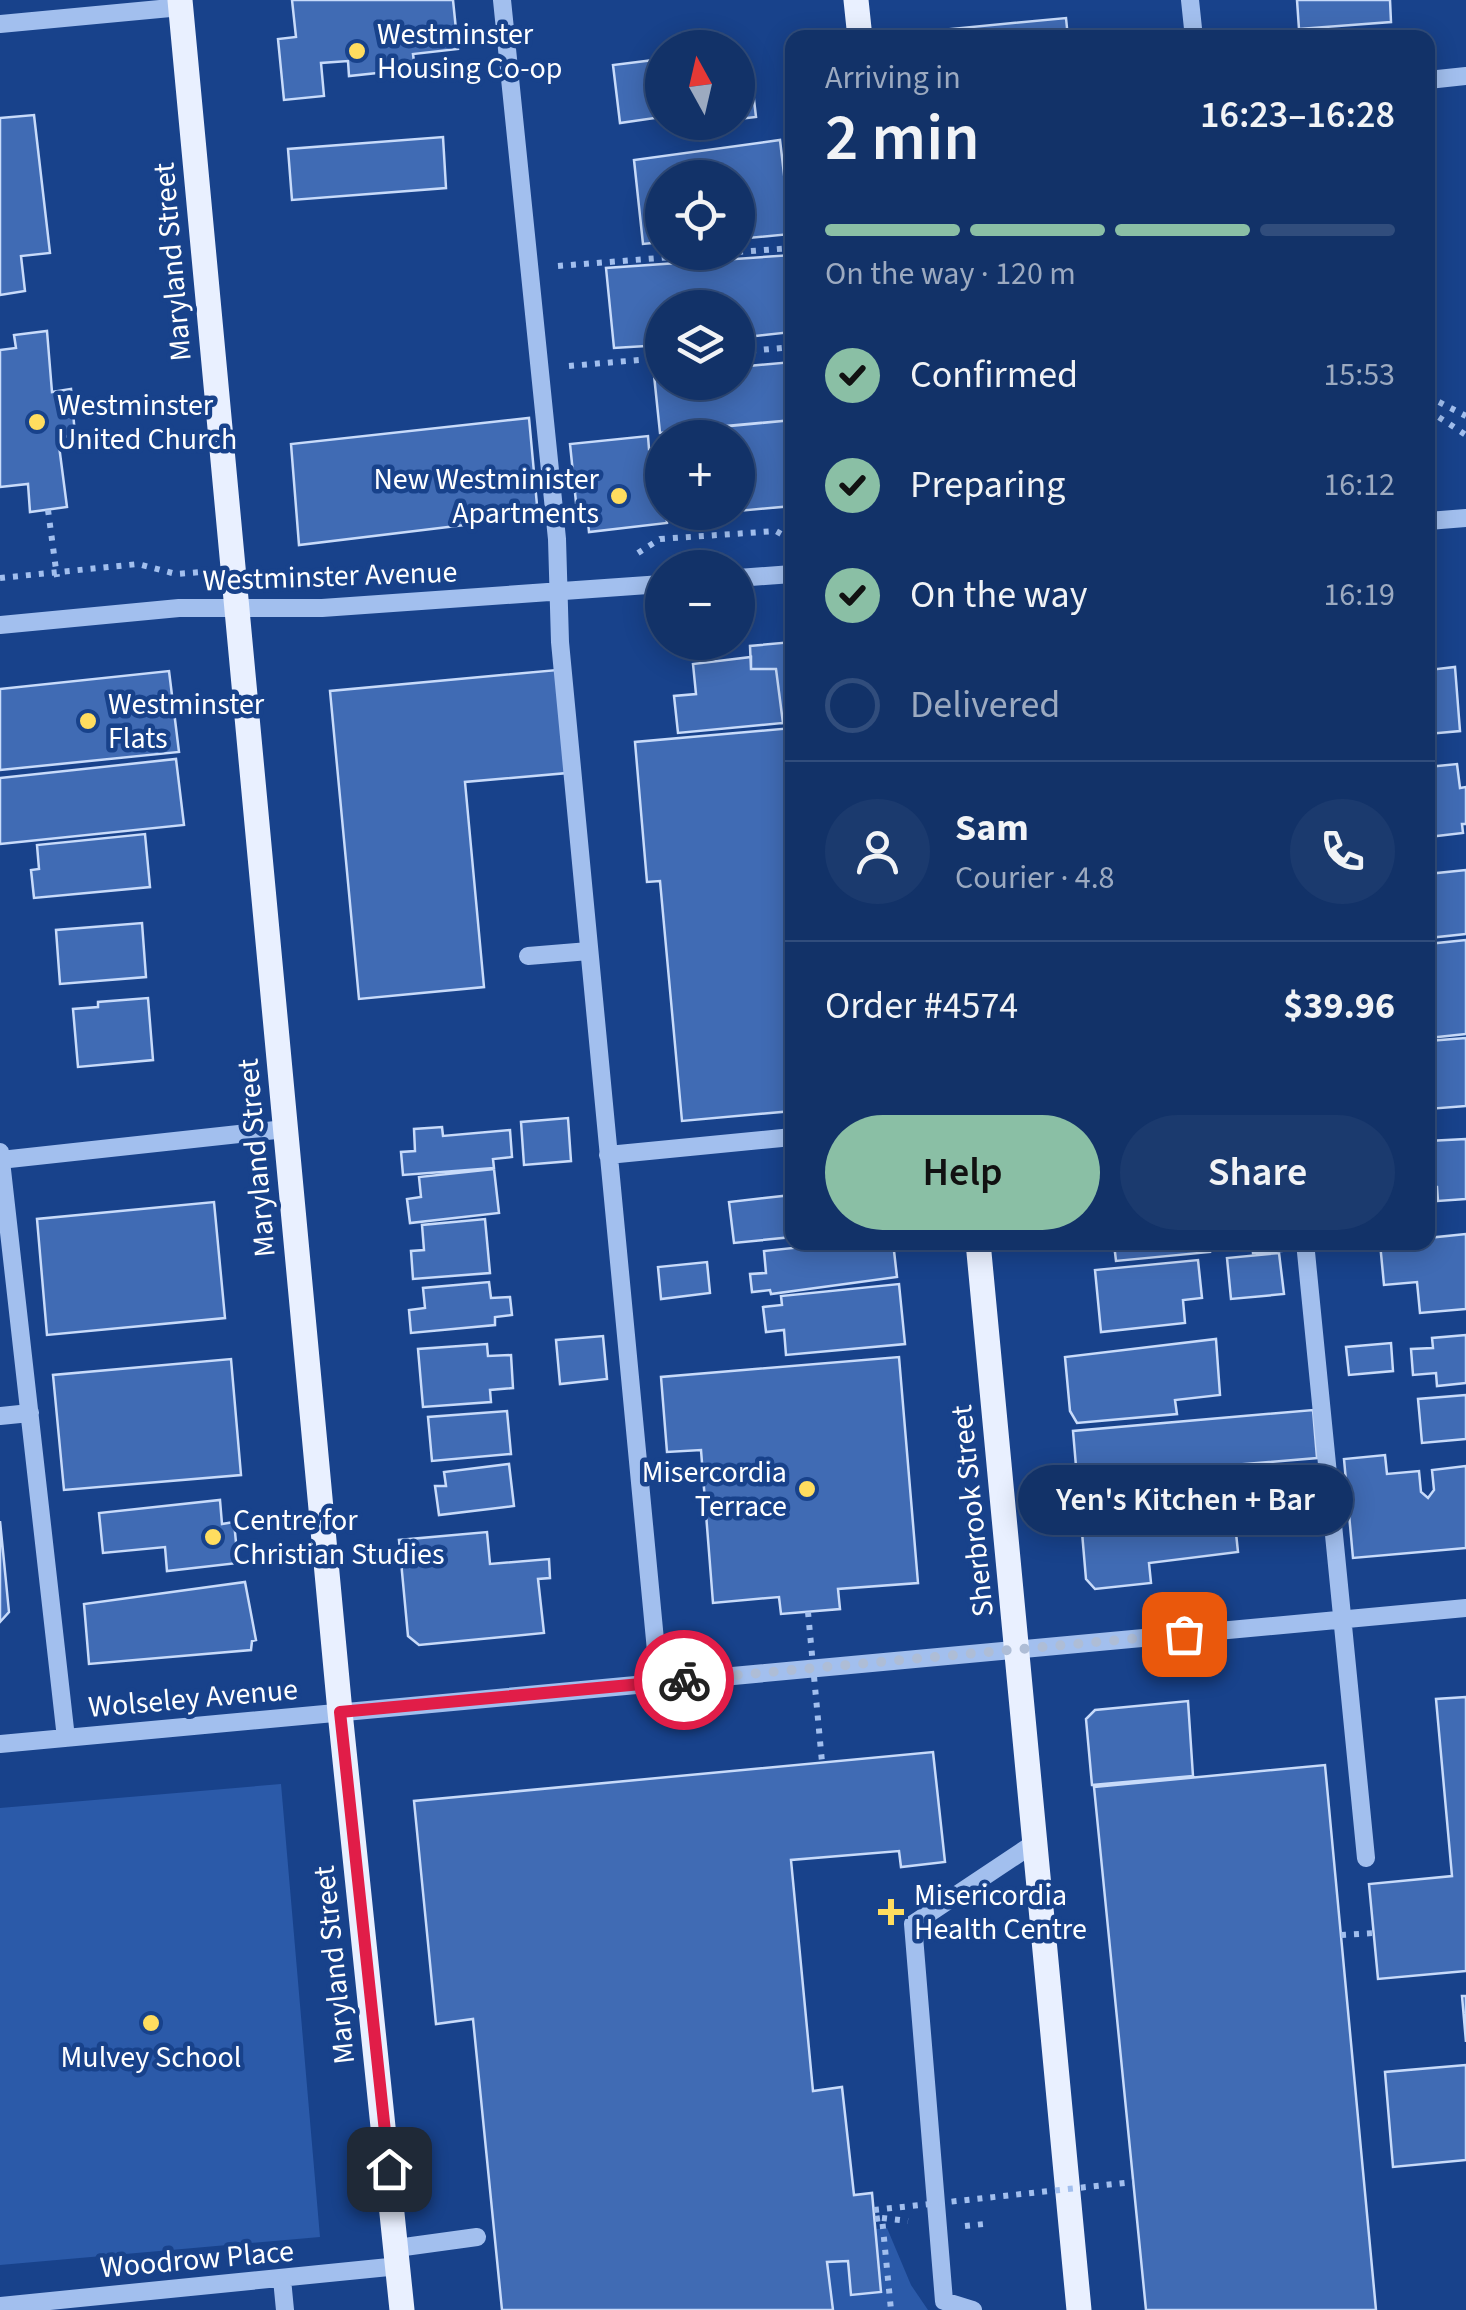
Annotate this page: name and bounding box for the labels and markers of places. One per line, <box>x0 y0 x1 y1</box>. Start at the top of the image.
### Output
place label: Westminster Housing Co-op <box>377 13 562 90</box>
marker: Westminster Housing Co-op <box>346 40 368 62</box>
place label: Westminster United Church <box>57 384 237 461</box>
marker: Westminster United Church <box>26 411 48 433</box>
place label: New Westminister Apartments <box>373 458 600 535</box>
marker: New Westminister Apartments <box>608 485 630 507</box>
place label: Westminster Flats <box>108 683 265 760</box>
marker: Westminster Flats <box>77 710 99 732</box>
place label: Misercordia Terrace <box>642 1451 787 1528</box>
callout: Yen's Kitchen + Bar <box>1016 1464 1352 1534</box>
marker: Misercordia Terrace <box>796 1478 818 1500</box>
place label: Centre for Christian Studies <box>233 1499 445 1576</box>
marker: Centre for Christian Studies <box>202 1526 224 1548</box>
pin <box>1142 1592 1227 1677</box>
place label: Misericordia Health Centre <box>914 1874 1087 1951</box>
marker: Misericordia Health Centre <box>878 1899 904 1925</box>
marker: Mulvey School <box>140 2012 162 2034</box>
place label: Mulvey School <box>61 2036 241 2079</box>
pin <box>347 2127 432 2212</box>

